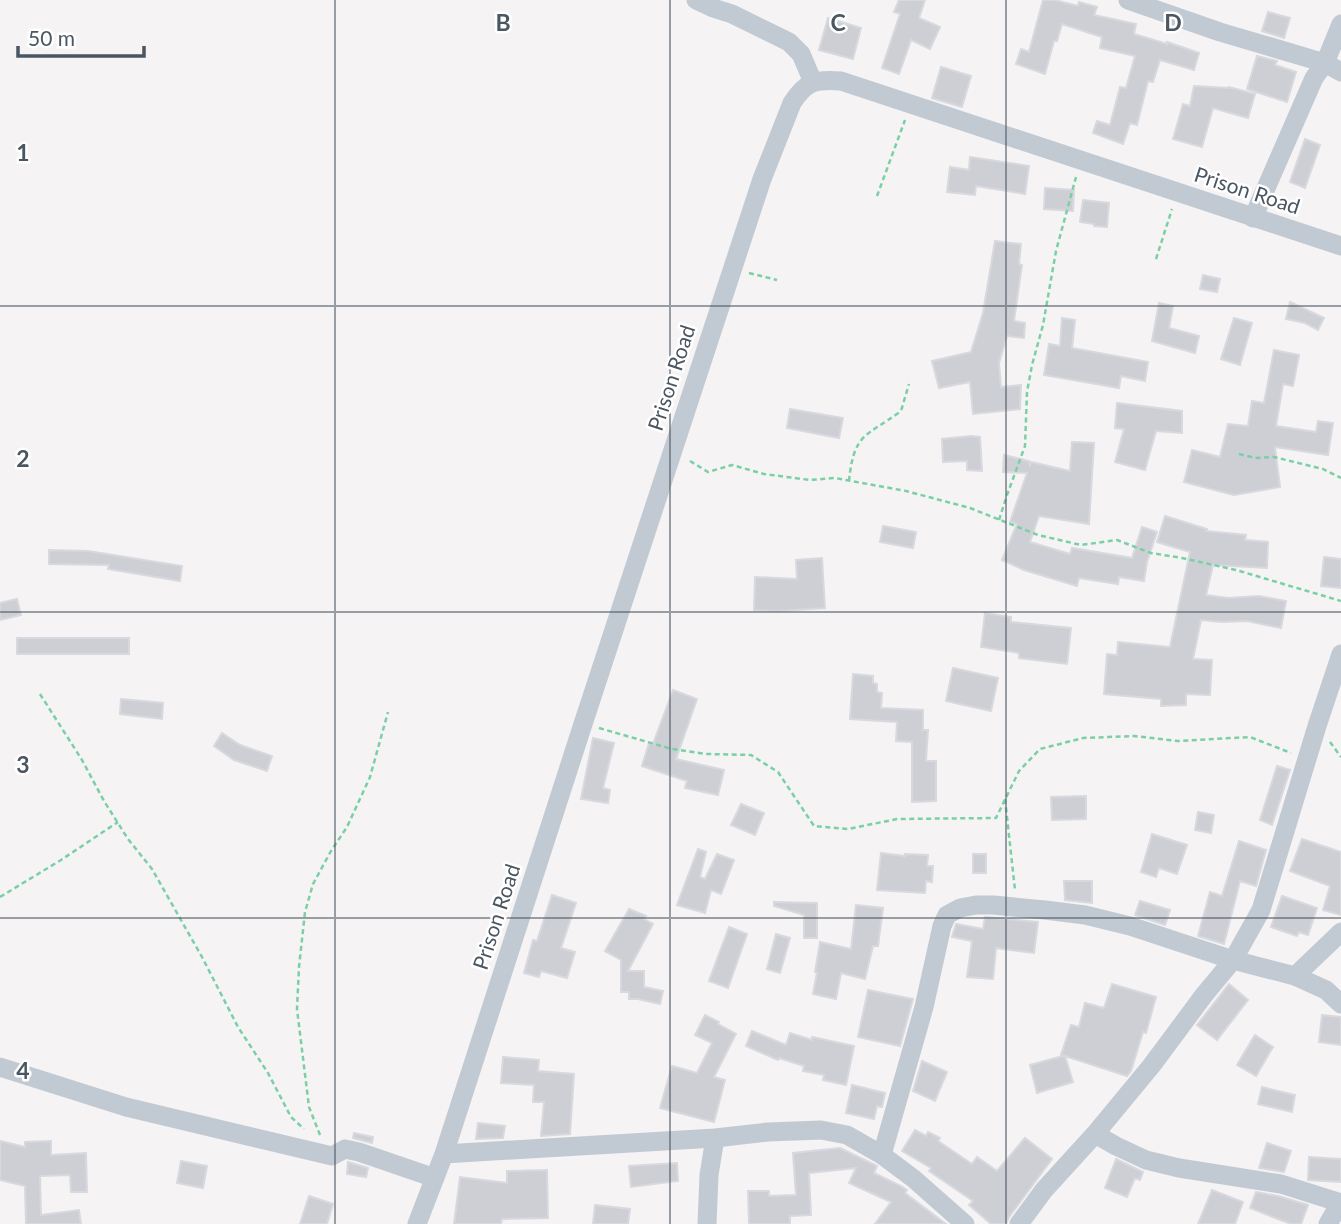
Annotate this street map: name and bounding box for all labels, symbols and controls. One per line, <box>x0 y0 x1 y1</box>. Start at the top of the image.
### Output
text: B <box>495 8 511 36</box>
text: C <box>830 8 846 36</box>
text: D <box>1164 8 1182 36</box>
scale bar <box>18 14 144 58</box>
text: 50 m <box>28 25 75 50</box>
text: 1 <box>16 138 30 166</box>
street label: Prison Road <box>1191 161 1304 218</box>
street label: Prison Road <box>642 321 699 434</box>
text: 2 <box>16 444 30 472</box>
text: 3 <box>16 750 30 778</box>
street label: Prison Road <box>467 860 524 973</box>
text: 4 <box>16 1056 30 1084</box>

